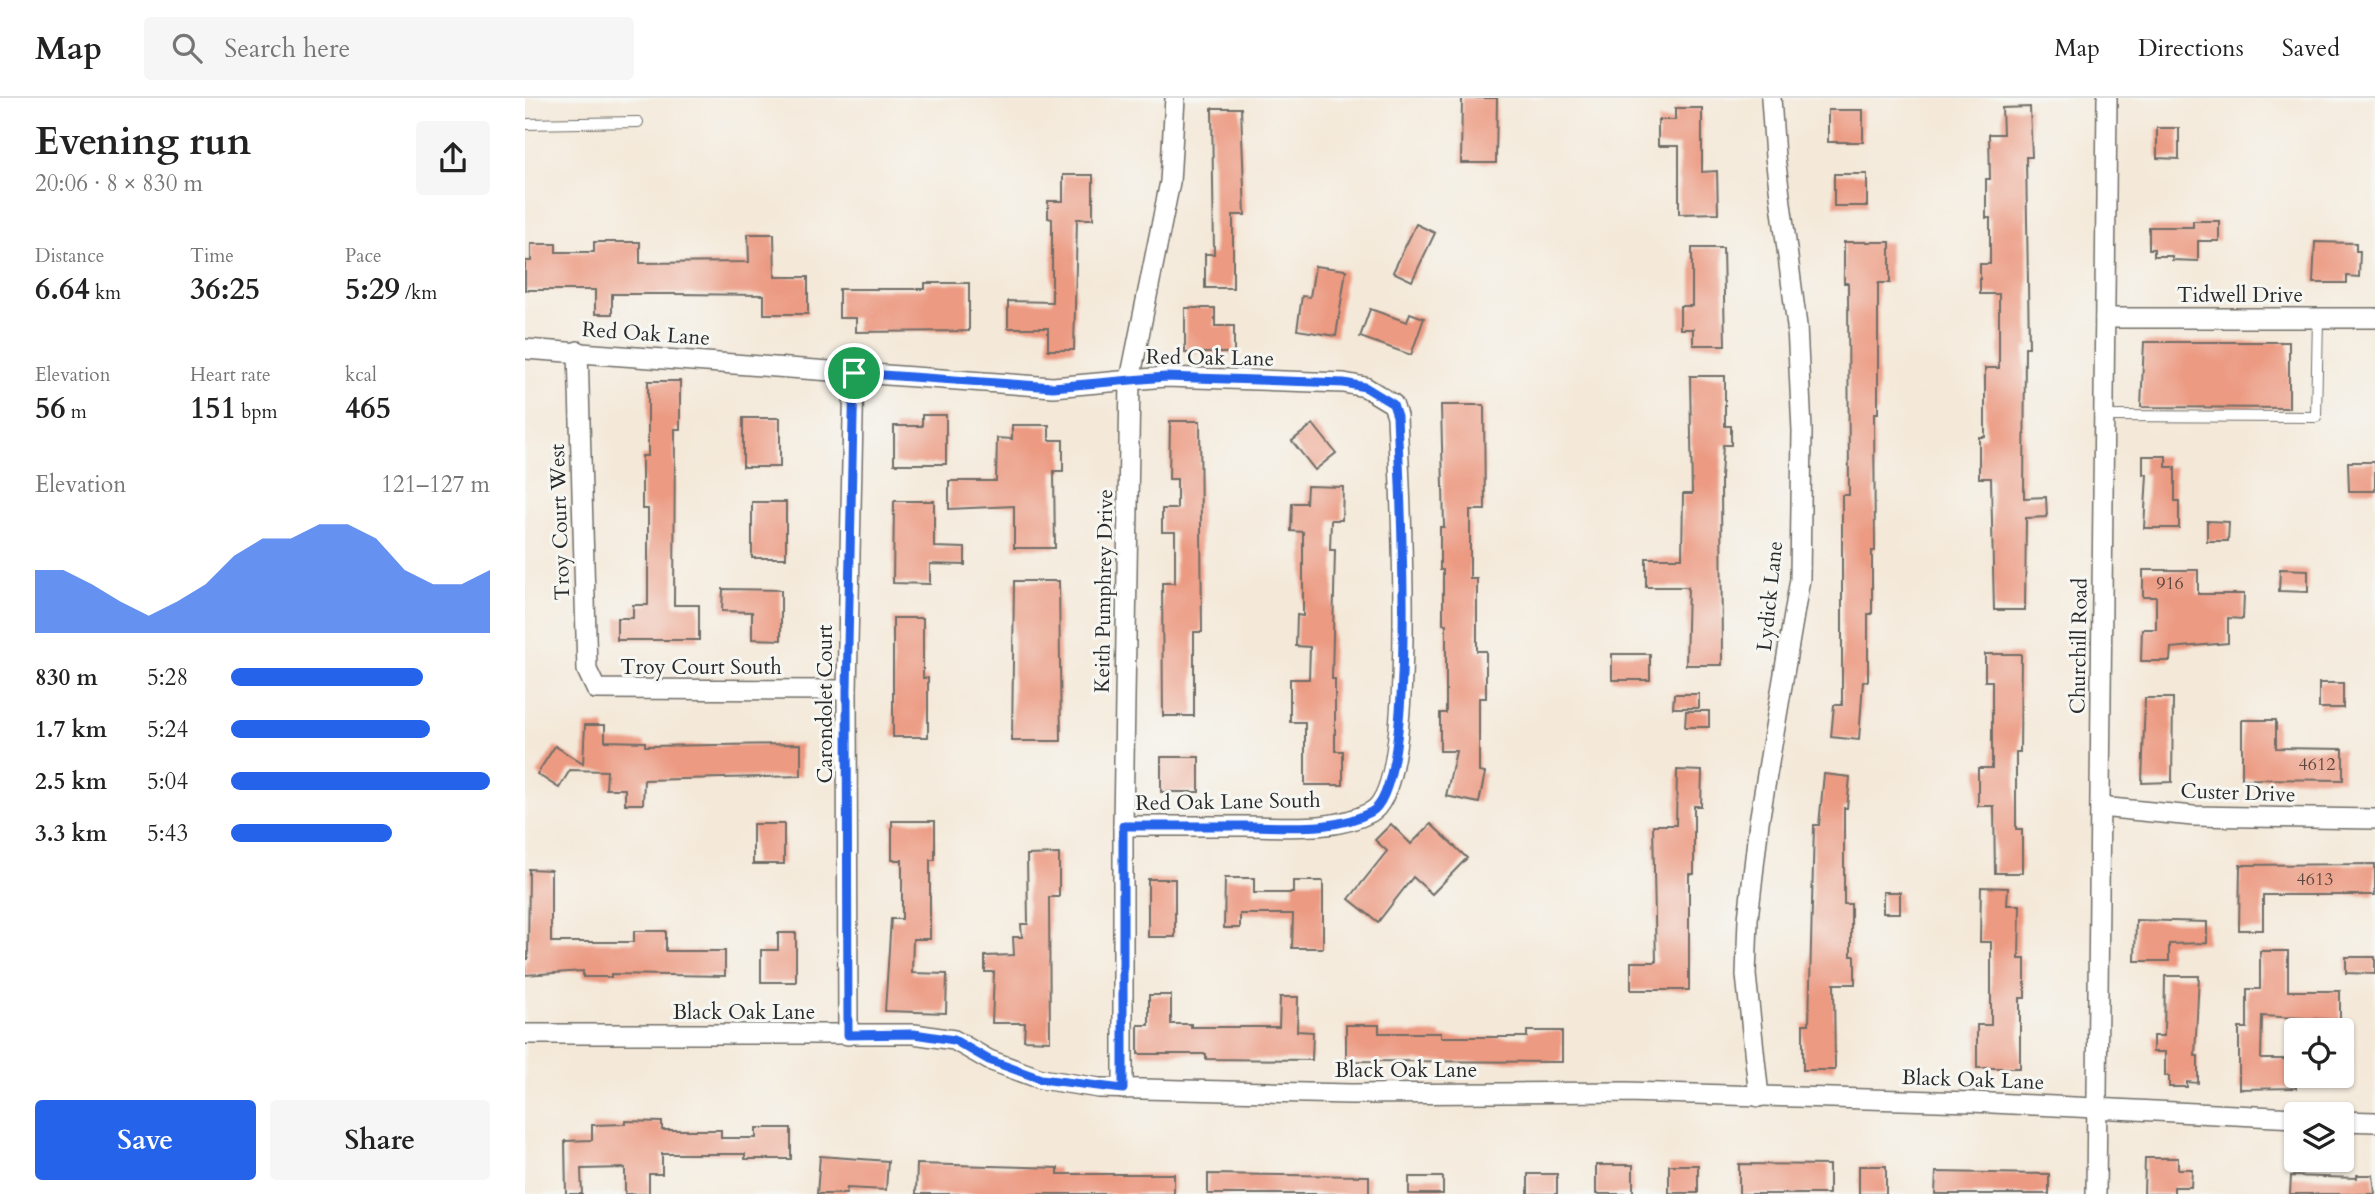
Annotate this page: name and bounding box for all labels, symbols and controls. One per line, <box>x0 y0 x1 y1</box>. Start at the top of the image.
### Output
search box <box>144 17 634 80</box>
text: Map <box>35 26 102 71</box>
icon: search <box>168 29 206 67</box>
text: Search here <box>224 31 350 66</box>
text: Map <box>2054 32 2100 65</box>
text: Directions <box>2138 32 2244 65</box>
text: Saved <box>2282 32 2340 65</box>
text: Evening run <box>35 116 251 168</box>
button: share <box>416 121 490 195</box>
text: 20:06 · 8 × 830 m <box>35 168 203 199</box>
text: Distance <box>35 243 104 269</box>
text: Time <box>190 243 234 269</box>
text: Pace <box>345 243 382 269</box>
text: 6.64 <box>35 269 90 310</box>
text: 36:25 <box>190 269 260 310</box>
text: 5:29 <box>345 269 400 310</box>
text: km <box>90 280 121 306</box>
text: /km <box>400 280 437 306</box>
street label: Tidwell Drive <box>2177 281 2303 310</box>
street label: Red Oak Lane <box>581 315 711 353</box>
street label: Red Oak Lane <box>1146 342 1274 374</box>
pin <box>824 343 884 403</box>
icon: arrive <box>835 354 873 392</box>
text: Elevation <box>35 362 110 388</box>
text: Heart rate <box>190 362 271 388</box>
text: kcal <box>345 362 377 388</box>
text: 56 <box>35 388 66 429</box>
text: 151 <box>190 388 236 429</box>
text: 465 <box>345 388 391 429</box>
text: m <box>66 399 87 425</box>
text: bpm <box>236 399 278 425</box>
street label: Troy Court West <box>543 443 577 601</box>
text: Elevation <box>35 469 126 500</box>
text: 121–127 m <box>381 469 490 500</box>
street label: Keith Pumphrey Drive <box>1088 489 1120 693</box>
street label: Lydick Lane <box>1750 539 1790 653</box>
house number: 916 <box>2156 571 2184 596</box>
street label: Churchill Road <box>2063 578 2095 714</box>
street label: Carondolet Court <box>811 624 840 784</box>
street label: Troy Court South <box>620 653 782 682</box>
text: 830 m <box>35 662 98 693</box>
text: 5:28 <box>147 662 188 693</box>
text: 1.7 km <box>35 714 107 745</box>
text: 5:24 <box>147 714 188 745</box>
house number: 4612 <box>2299 752 2335 777</box>
text: 2.5 km <box>35 766 107 797</box>
text: 5:04 <box>147 766 188 797</box>
street label: Custer Drive <box>2180 777 2296 809</box>
street label: Red Oak Lane South <box>1135 786 1321 818</box>
text: 3.3 km <box>35 818 107 849</box>
text: 5:43 <box>147 818 188 849</box>
house number: 4613 <box>2297 867 2333 892</box>
street label: Black Oak Lane <box>673 998 815 1027</box>
map controls <box>2284 1018 2354 1172</box>
button: locate <box>2284 1018 2354 1088</box>
street label: Black Oak Lane <box>1335 1056 1477 1085</box>
street label: Black Oak Lane <box>1901 1063 2045 1097</box>
button: Save <box>35 1100 256 1180</box>
button: Share <box>270 1100 490 1180</box>
button: layers <box>2284 1102 2354 1172</box>

